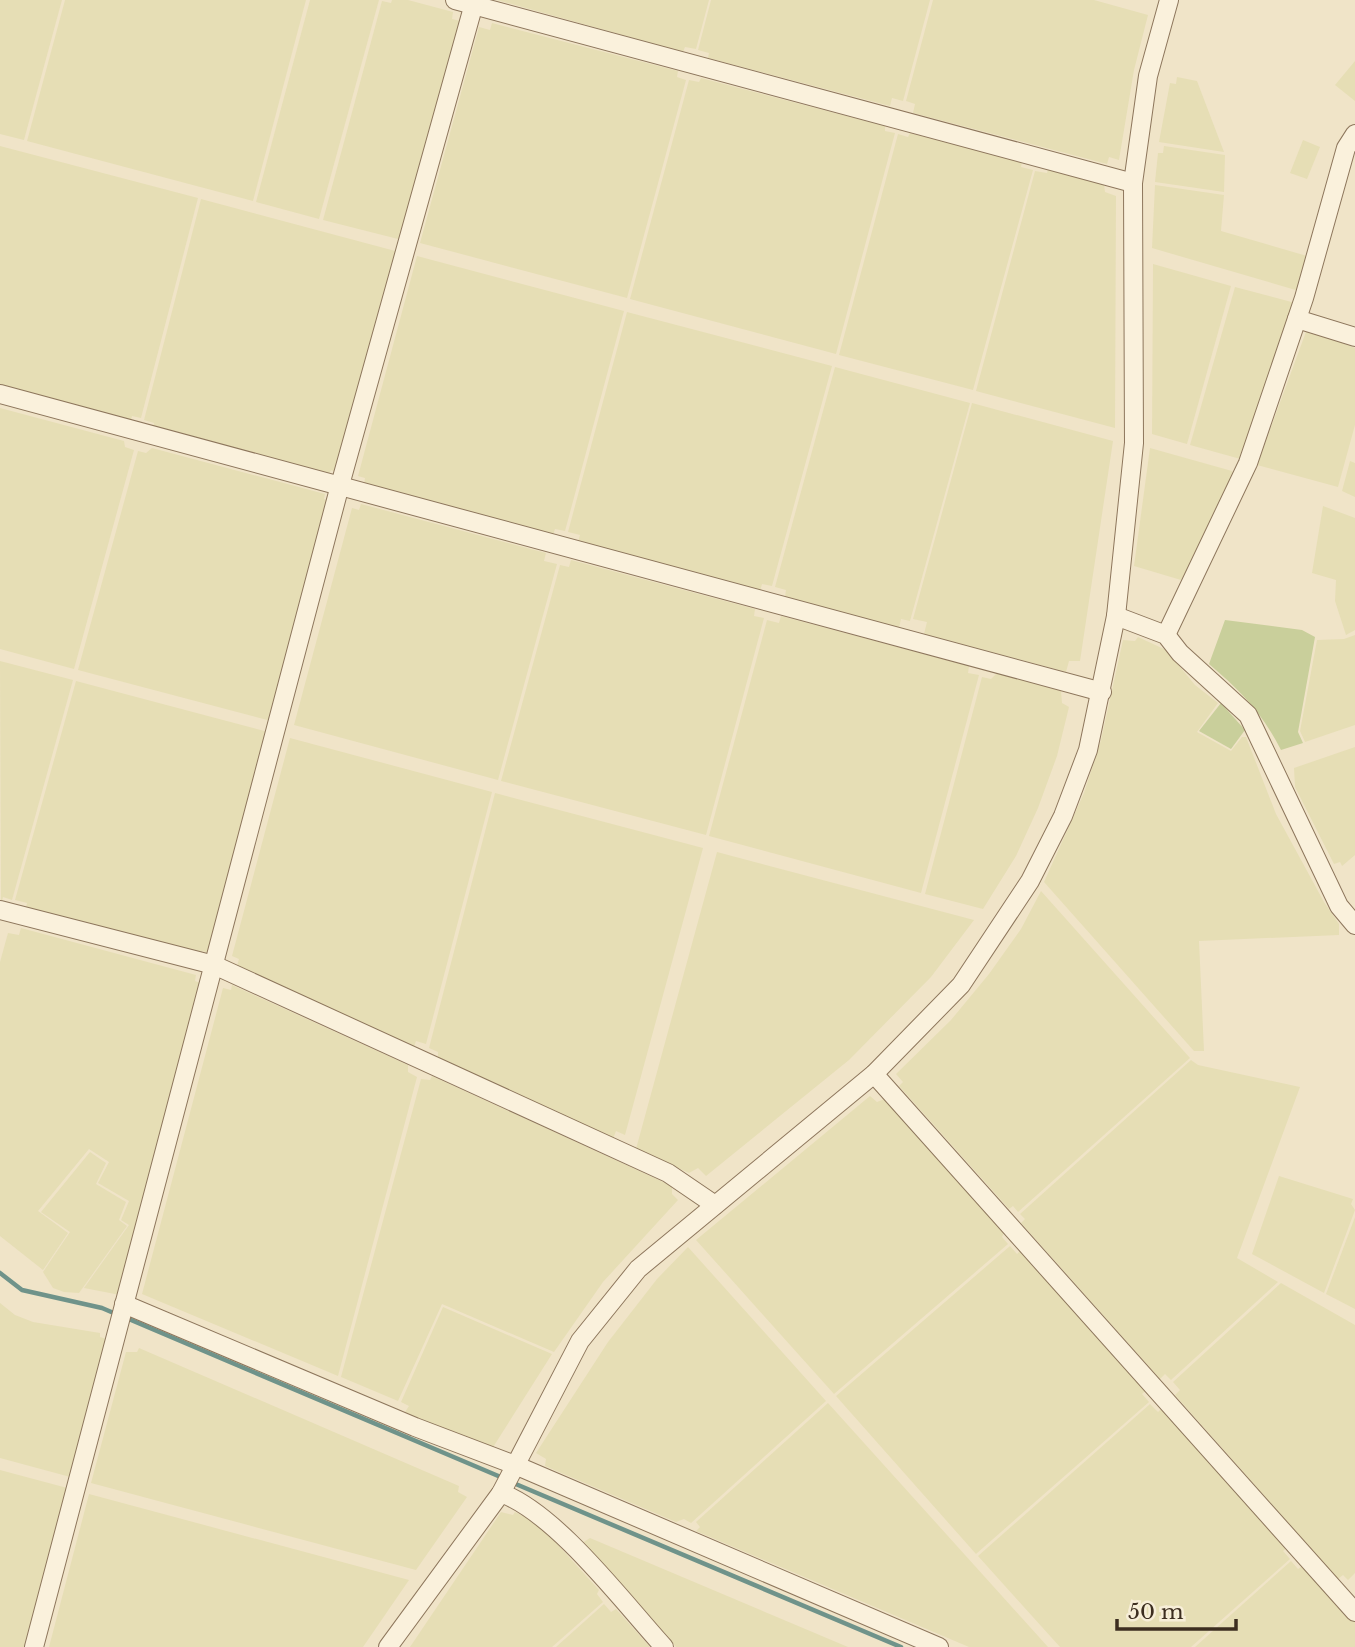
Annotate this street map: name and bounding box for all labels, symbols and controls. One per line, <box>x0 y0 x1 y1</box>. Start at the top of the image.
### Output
scale bar <box>1117 1588 1236 1632</box>
text: 50 m <box>1128 1599 1184 1625</box>

